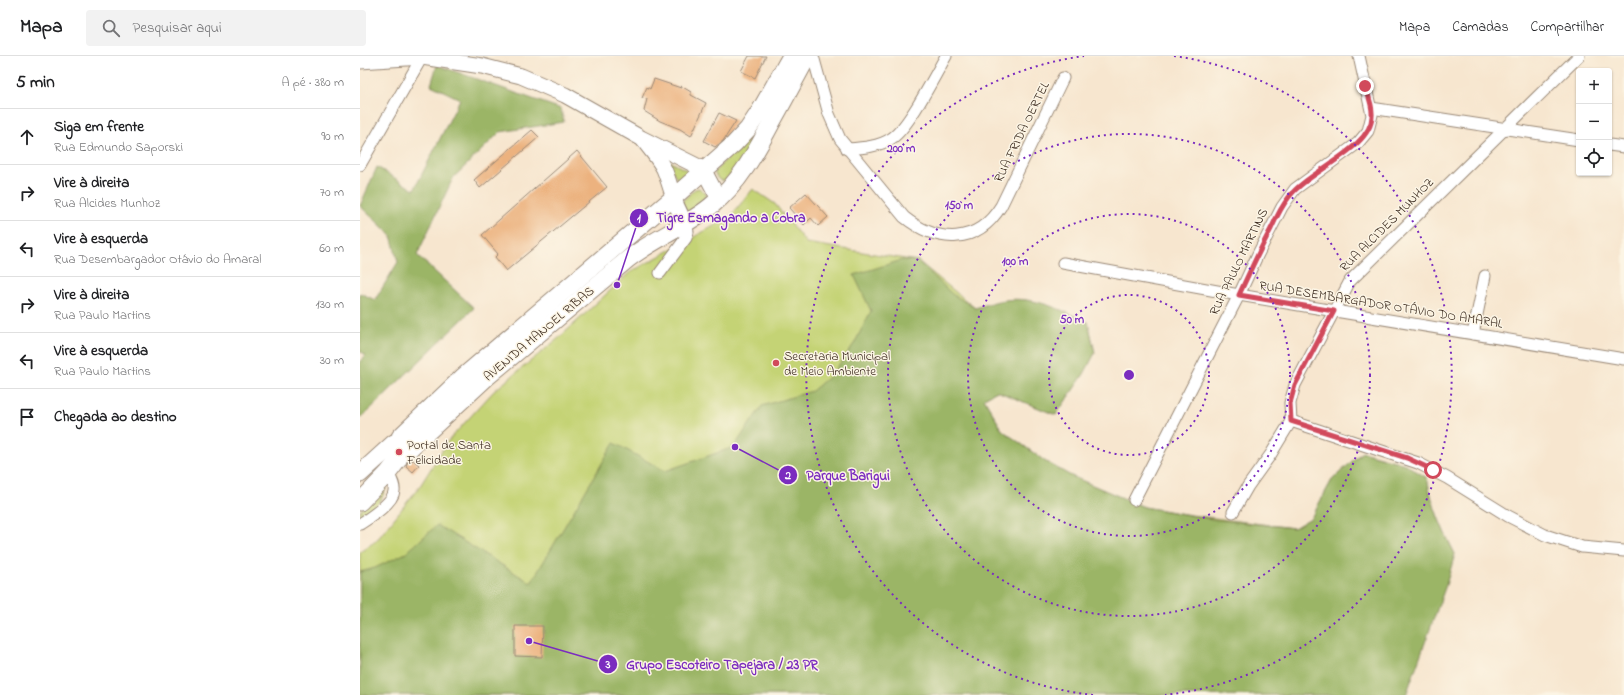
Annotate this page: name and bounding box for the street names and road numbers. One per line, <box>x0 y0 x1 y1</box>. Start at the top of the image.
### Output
street label: RUA FRIDA OERTEL <box>989 78 1055 186</box>
street label: RUA ALCIDES MUNHOZ <box>1336 174 1438 276</box>
street label: RUA PAULO MARTINS <box>1205 205 1273 319</box>
street label: RUA DESEMBARGADOR OTÁVIO DO AMARAL <box>1258 276 1504 334</box>
street label: AVENIDA MANOEL RIBAS <box>480 282 598 386</box>

